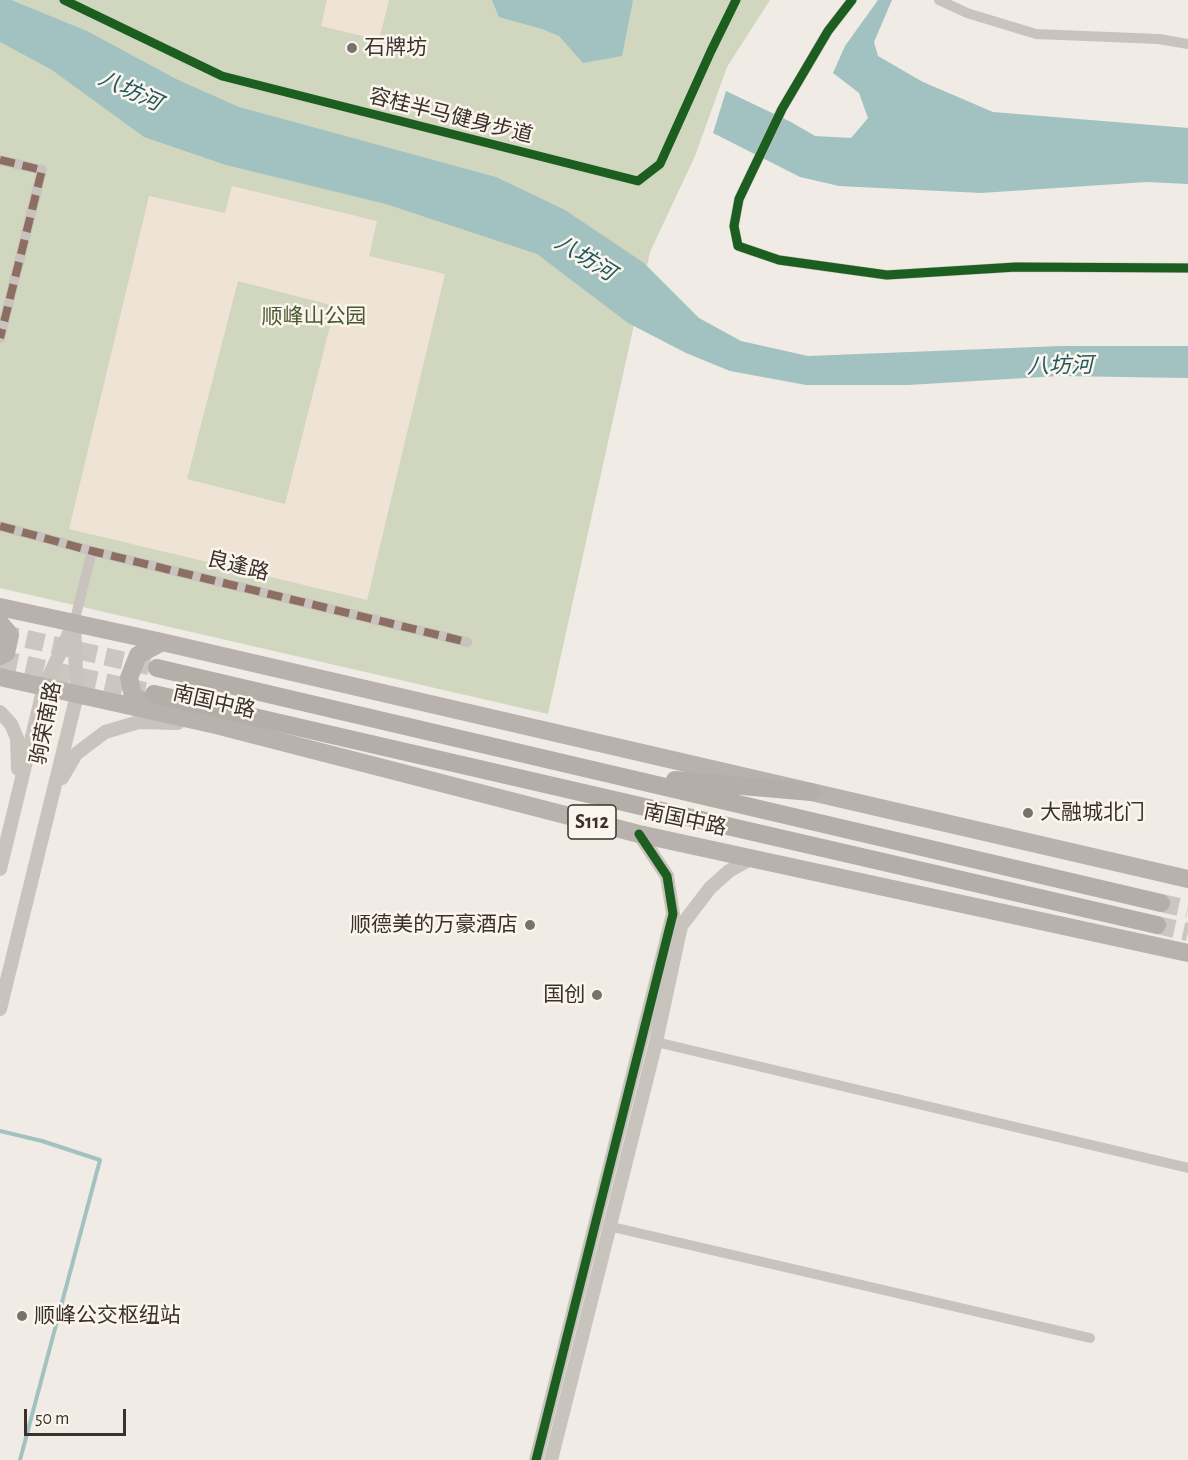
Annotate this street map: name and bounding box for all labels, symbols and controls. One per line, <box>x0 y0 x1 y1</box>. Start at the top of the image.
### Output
place label: 石牌坊 <box>364 35 427 61</box>
marker: 石牌坊 <box>345 41 359 55</box>
water label: 八坊河 <box>95 65 165 117</box>
street label: 容桂半马健身步道 <box>366 83 536 149</box>
water label: 八坊河 <box>550 229 620 287</box>
park label: 顺峰山公园 <box>262 304 366 330</box>
water label: 八坊河 <box>1027 352 1093 380</box>
street label: 良逢路 <box>204 546 272 586</box>
street label: 驹荣南路 <box>26 679 66 767</box>
street label: 南国中路 <box>170 680 258 724</box>
street label: 南国中路 <box>641 799 729 841</box>
place label: 大融城北门 <box>1040 800 1145 826</box>
road number: S112 <box>568 805 616 839</box>
marker: 大融城北门 <box>1021 806 1035 820</box>
place label: 顺德美的万豪酒店 <box>350 912 518 938</box>
marker: 顺德美的万豪酒店 <box>523 918 537 932</box>
place label: 国创 <box>543 982 585 1008</box>
marker: 国创 <box>590 988 604 1002</box>
place label: 顺峰公交枢纽站 <box>34 1303 181 1329</box>
marker: 顺峰公交枢纽站 <box>15 1309 29 1323</box>
scale bar <box>27 1397 129 1435</box>
text: 50 m <box>35 1410 69 1428</box>

